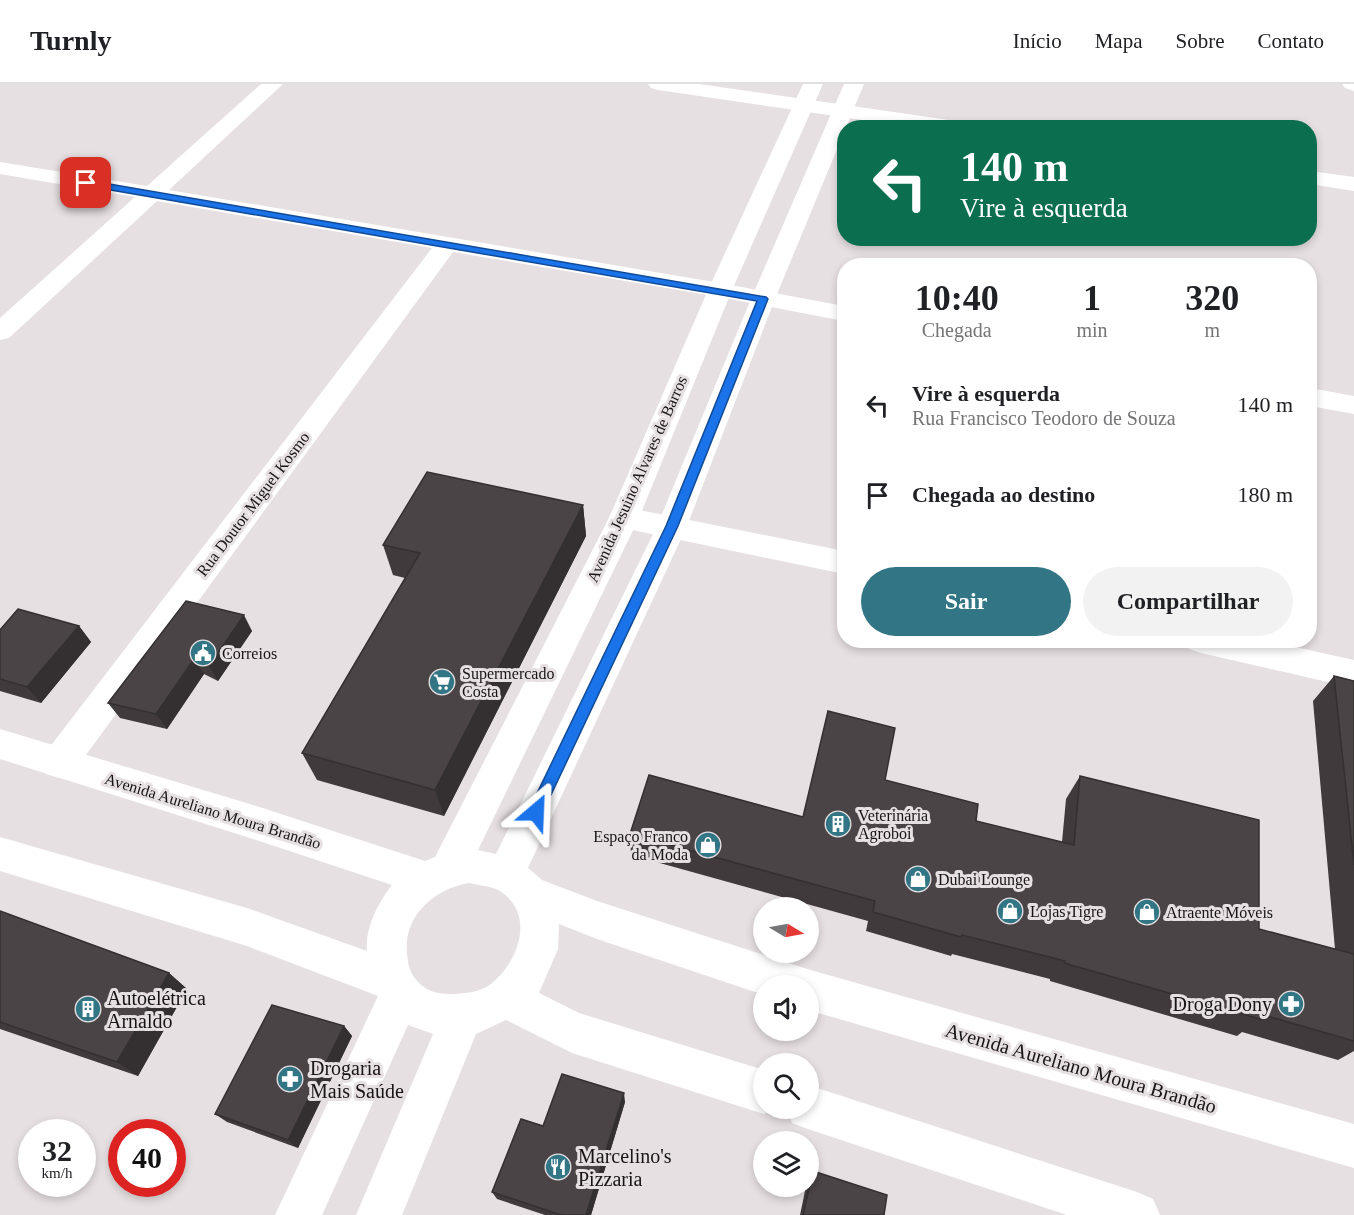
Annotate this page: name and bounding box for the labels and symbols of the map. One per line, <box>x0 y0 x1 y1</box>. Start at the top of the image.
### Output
pin <box>60 157 111 208</box>
street label: Avenida Jesuino Alvares de Barros <box>584 373 690 585</box>
street label: Rua Doutor Miguel Kosmo <box>193 429 313 580</box>
public building icon: Correios <box>188 638 218 668</box>
place label: Correios <box>222 645 277 662</box>
place label: Supermercado Costa <box>462 665 554 700</box>
supermarket icon: Supermercado Costa <box>427 667 457 697</box>
street label: Avenida Aureliano Moura Brandão <box>103 770 323 852</box>
position arrow <box>504 780 568 844</box>
place label: Veterinária Agroboi <box>858 807 928 843</box>
building icon: Veterinária Agroboi <box>823 809 853 839</box>
place label: Espaço Franco da Moda <box>593 828 688 863</box>
shop icon: Espaço Franco da Moda <box>693 830 723 860</box>
shop icon: Dubai Lounge <box>903 864 933 894</box>
place label: Dubai Lounge <box>938 871 1030 889</box>
shop icon: Lojas Tigre <box>995 896 1025 926</box>
north arrow <box>753 897 819 963</box>
shop icon: Atraente Móveis <box>1132 897 1162 927</box>
place label: Lojas Tigre <box>1030 903 1103 921</box>
place label: Atraente Móveis <box>1166 904 1273 921</box>
place label: Autoelétrica Arnaldo <box>107 987 206 1032</box>
pharmacy icon: Droga Dony <box>1276 989 1306 1019</box>
place label: Droga Dony <box>1173 993 1272 1016</box>
building icon: Autoelétrica Arnaldo <box>73 994 103 1024</box>
street label: Avenida Aureliano Moura Brandão <box>943 1019 1219 1117</box>
place label: Drogaria Mais Saúde <box>310 1057 404 1102</box>
pharmacy icon: Drogaria Mais Saúde <box>275 1064 305 1094</box>
speed limit sign: 40 <box>108 1119 186 1197</box>
place label: Marcelino's Pizzaria <box>578 1145 672 1190</box>
restaurant icon: Marcelino's Pizzaria <box>543 1152 573 1182</box>

